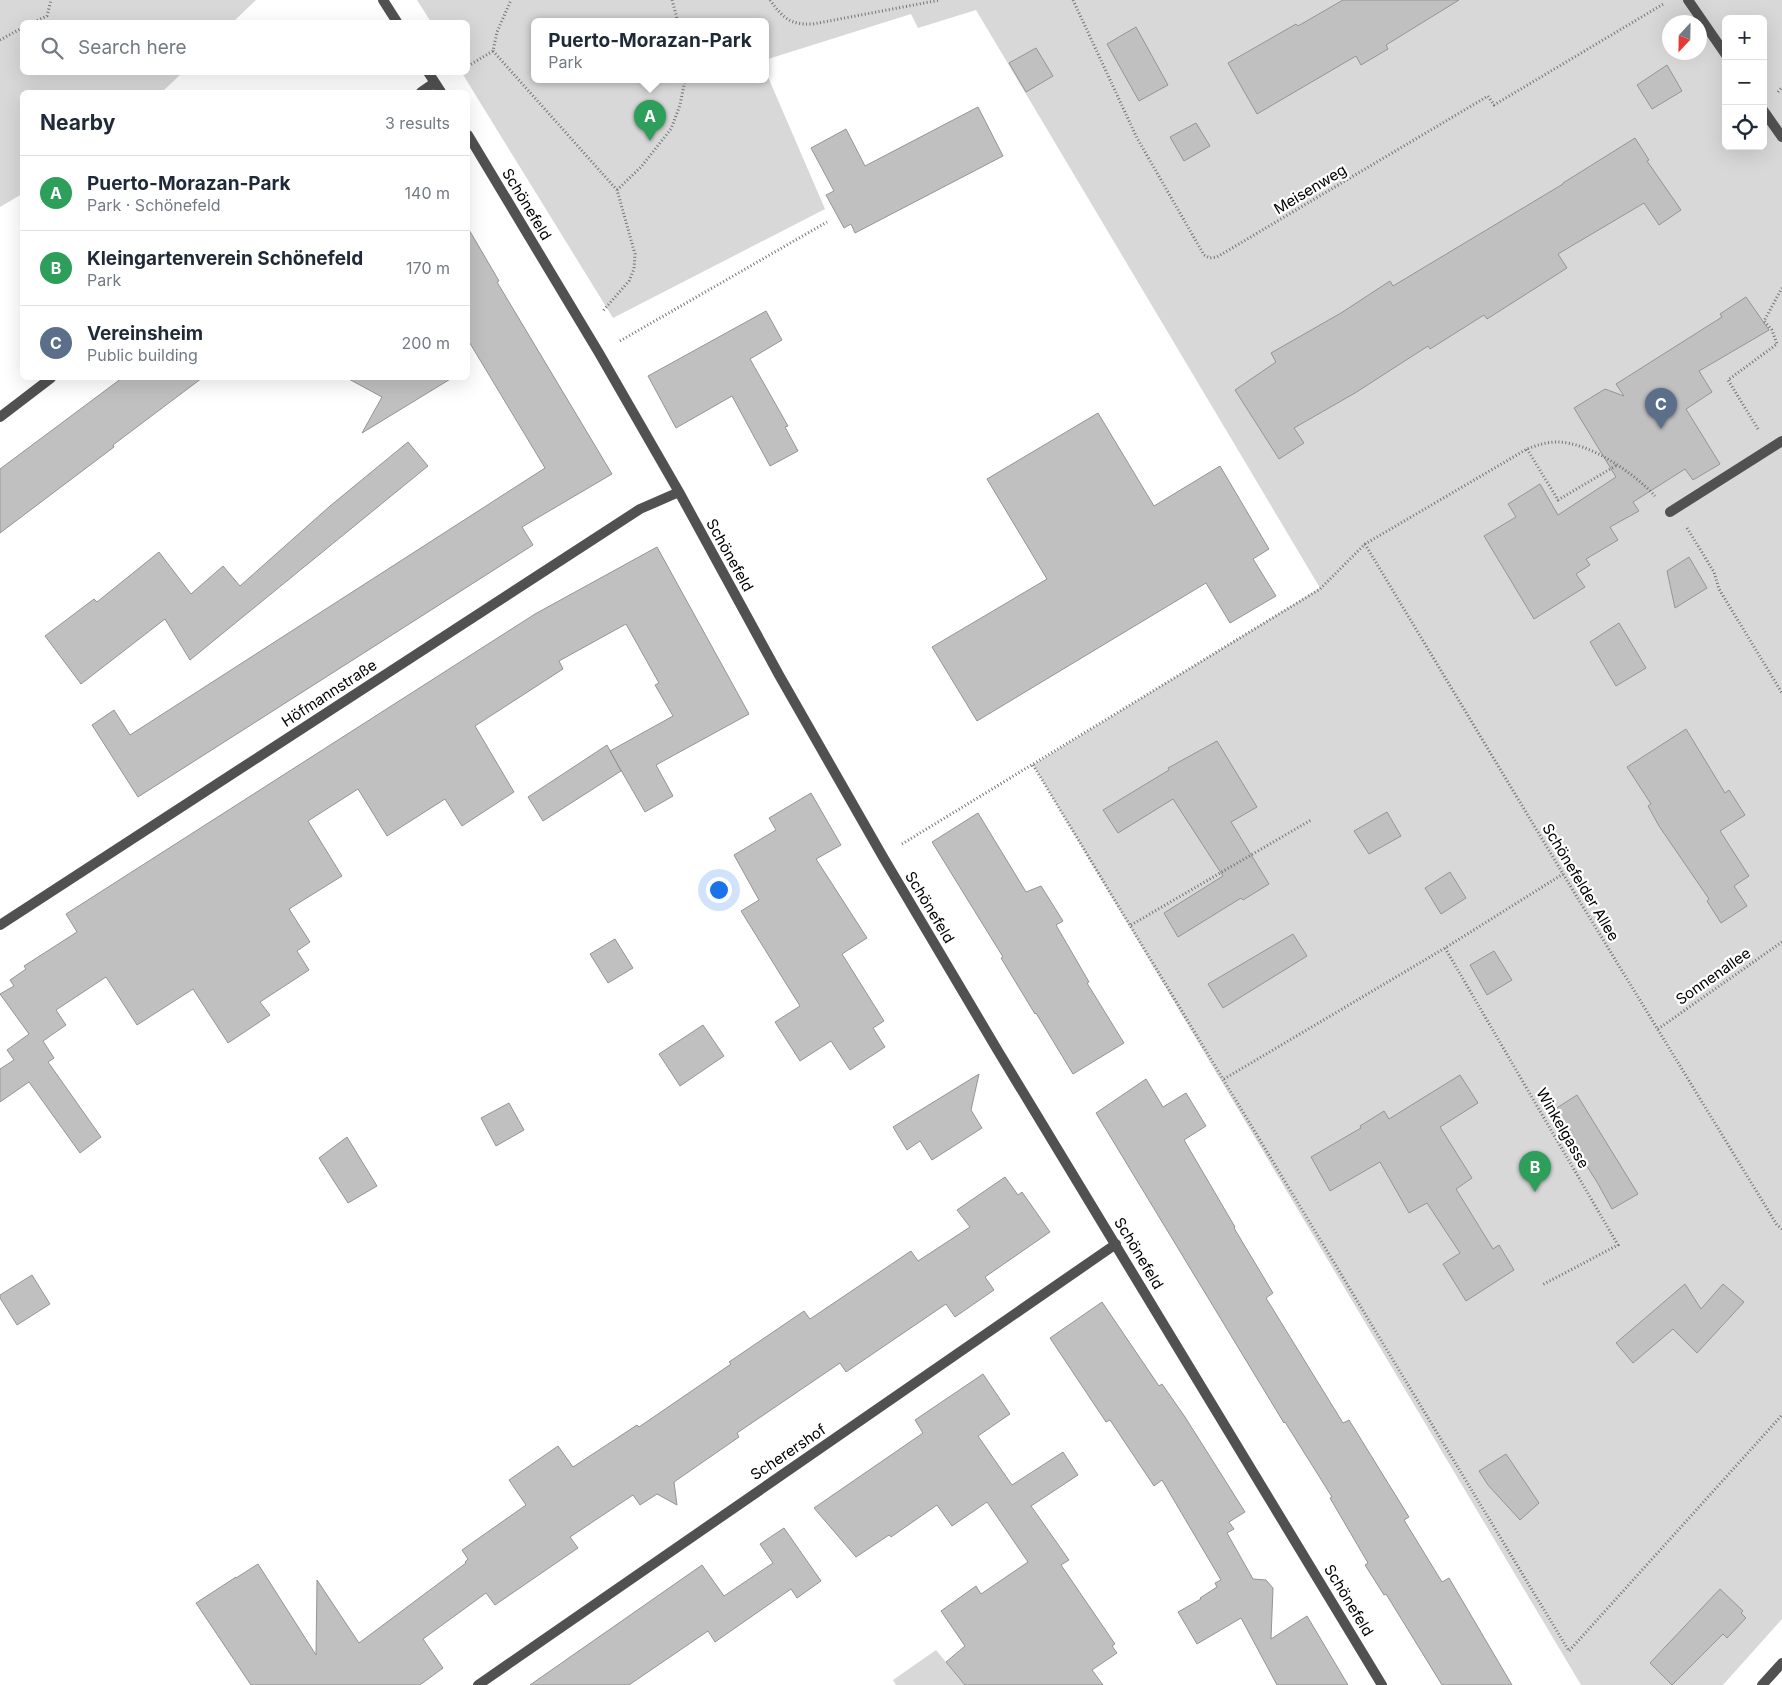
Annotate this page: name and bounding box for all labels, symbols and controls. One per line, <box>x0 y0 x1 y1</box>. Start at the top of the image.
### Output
north arrow <box>1662 15 1707 60</box>
map controls <box>1722 15 1767 150</box>
button: + <box>1722 15 1767 60</box>
popup <box>531 18 769 83</box>
search box <box>20 20 470 75</box>
text: Puerto-Morazan-Park <box>548 29 752 52</box>
icon: search <box>38 34 66 62</box>
text: Search here <box>78 36 187 59</box>
text: Park <box>548 52 583 72</box>
button: − <box>1722 60 1767 105</box>
pin: A <box>634 100 666 141</box>
button: locate <box>1722 105 1767 150</box>
text: Nearby <box>40 110 115 135</box>
text: 3 results <box>385 113 450 133</box>
street label: Meisenweg <box>1270 160 1350 218</box>
street label: Schönefeld <box>498 165 556 243</box>
text: Puerto-Morazan-Park <box>87 172 291 195</box>
text: A <box>50 183 62 203</box>
text: 140 m <box>405 183 450 203</box>
text: Park · Schönefeld <box>87 195 221 215</box>
text: Kleingartenverein Schönefeld <box>87 247 363 270</box>
text: B <box>51 258 61 278</box>
text: 170 m <box>406 258 450 278</box>
text: Park <box>87 270 121 290</box>
text: Vereinsheim <box>87 322 203 345</box>
text: C <box>50 333 62 353</box>
text: 200 m <box>402 333 450 353</box>
text: Public building <box>87 345 198 365</box>
pin: C <box>1645 388 1677 429</box>
street label: Schönefeld <box>702 515 758 595</box>
street label: Höfmannstraße <box>278 655 380 731</box>
street label: Schönefelder Allee <box>1538 820 1624 944</box>
street label: Schönefeld <box>901 868 959 946</box>
your location <box>706 877 732 903</box>
street label: Sonnenallee <box>1672 943 1754 1009</box>
street label: Winkelgasse <box>1532 1084 1594 1172</box>
pin: B <box>1519 1151 1551 1192</box>
street label: Schönefeld <box>1110 1214 1168 1292</box>
street label: Scherershof <box>747 1420 830 1484</box>
street label: Schönefeld <box>1320 1561 1378 1639</box>

